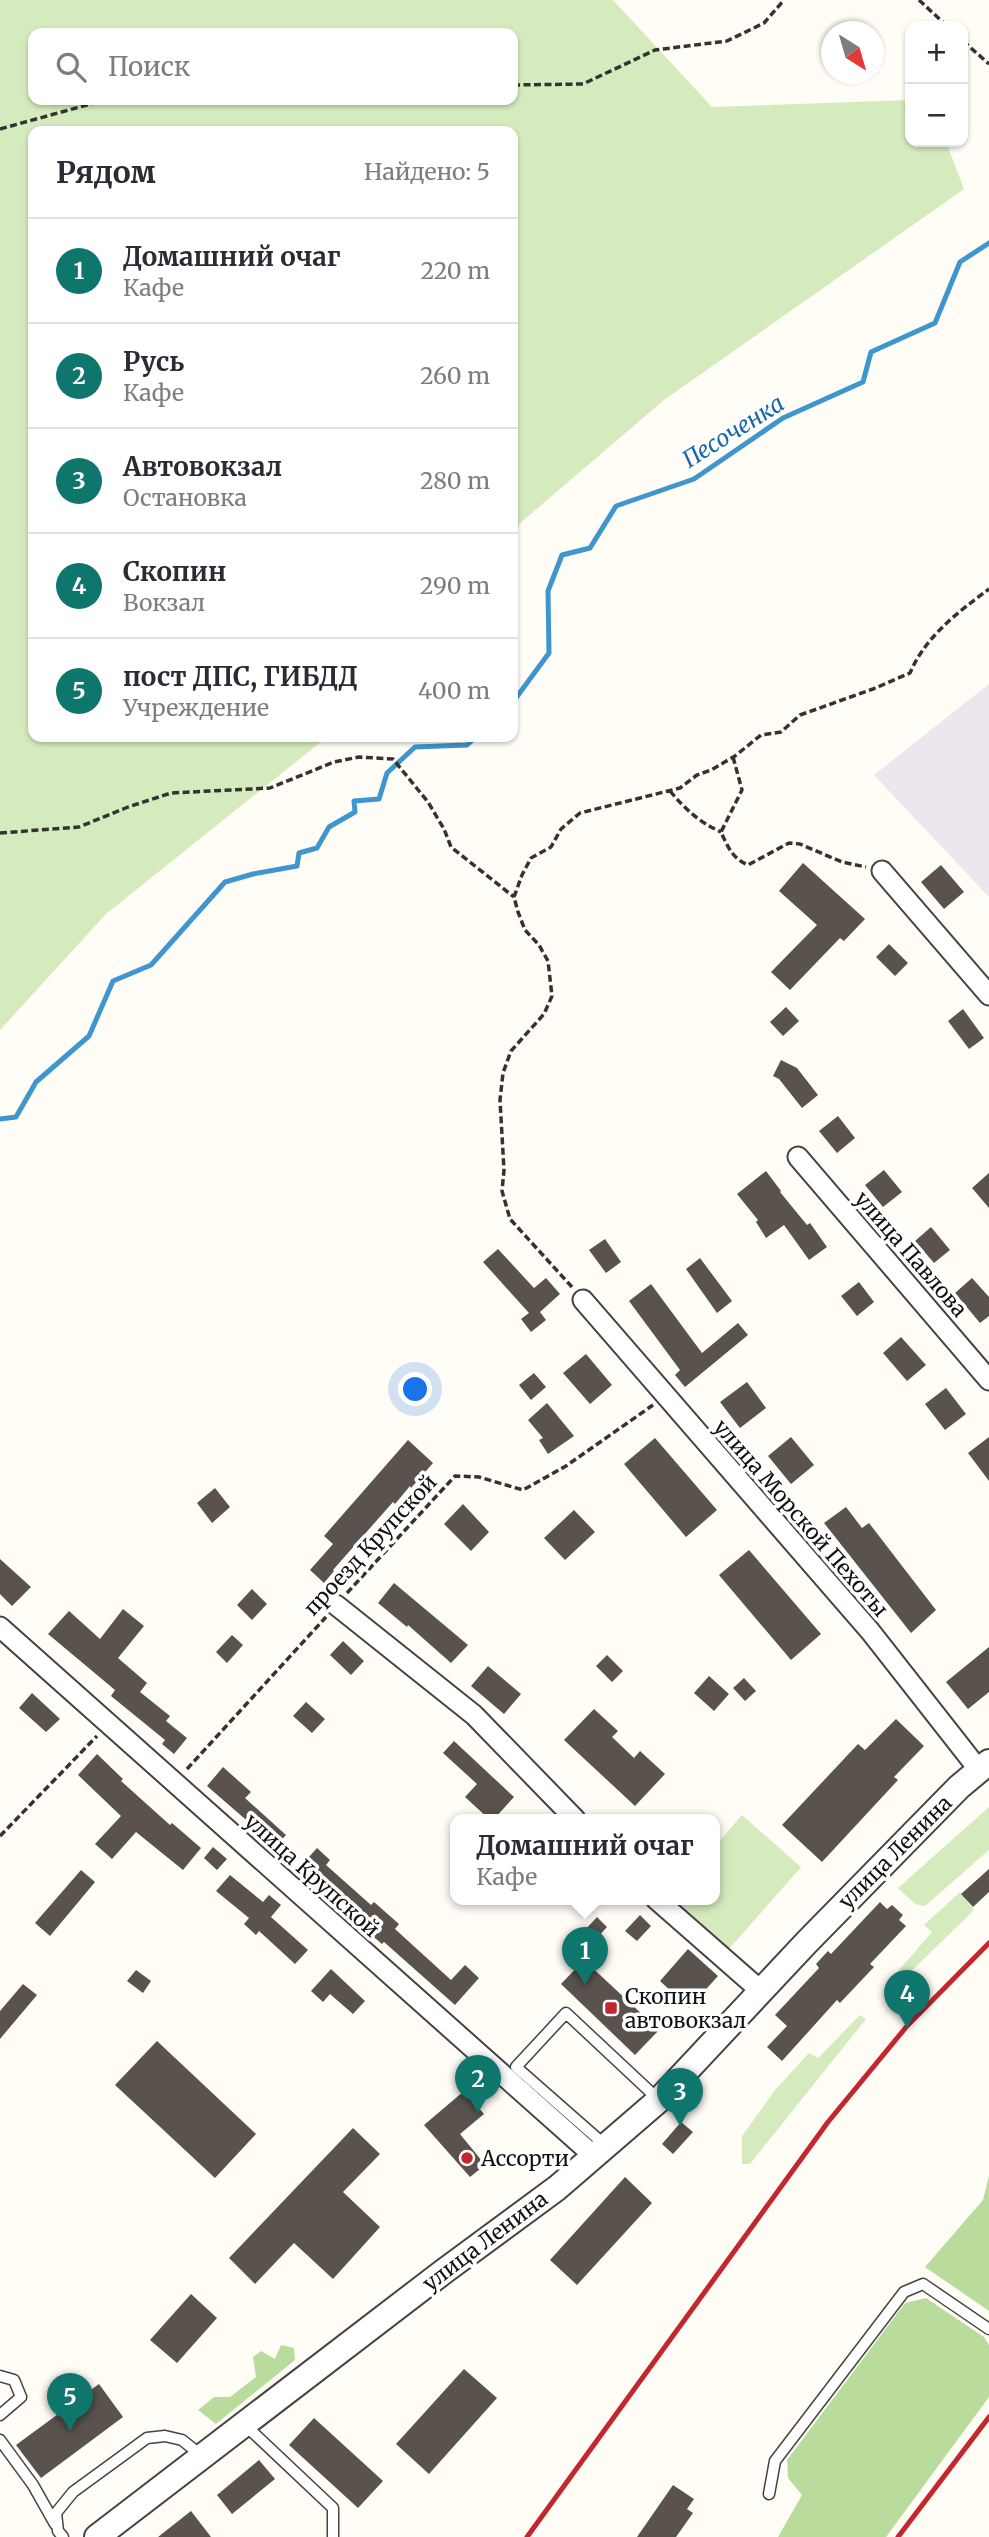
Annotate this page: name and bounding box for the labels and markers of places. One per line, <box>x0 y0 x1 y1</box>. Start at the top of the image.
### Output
pin: 1 <box>562 1927 608 1985</box>
pin: 4 <box>884 1970 930 2028</box>
place label: Скопин автовокзал <box>625 1983 746 2034</box>
marker: Скопин автовокзал <box>603 2000 619 2016</box>
pin: 2 <box>455 2055 501 2113</box>
pin: 3 <box>657 2068 703 2126</box>
place label: Ассорти <box>480 2145 569 2172</box>
marker: Ассорти <box>459 2150 475 2166</box>
pin: 5 <box>47 2373 93 2431</box>

